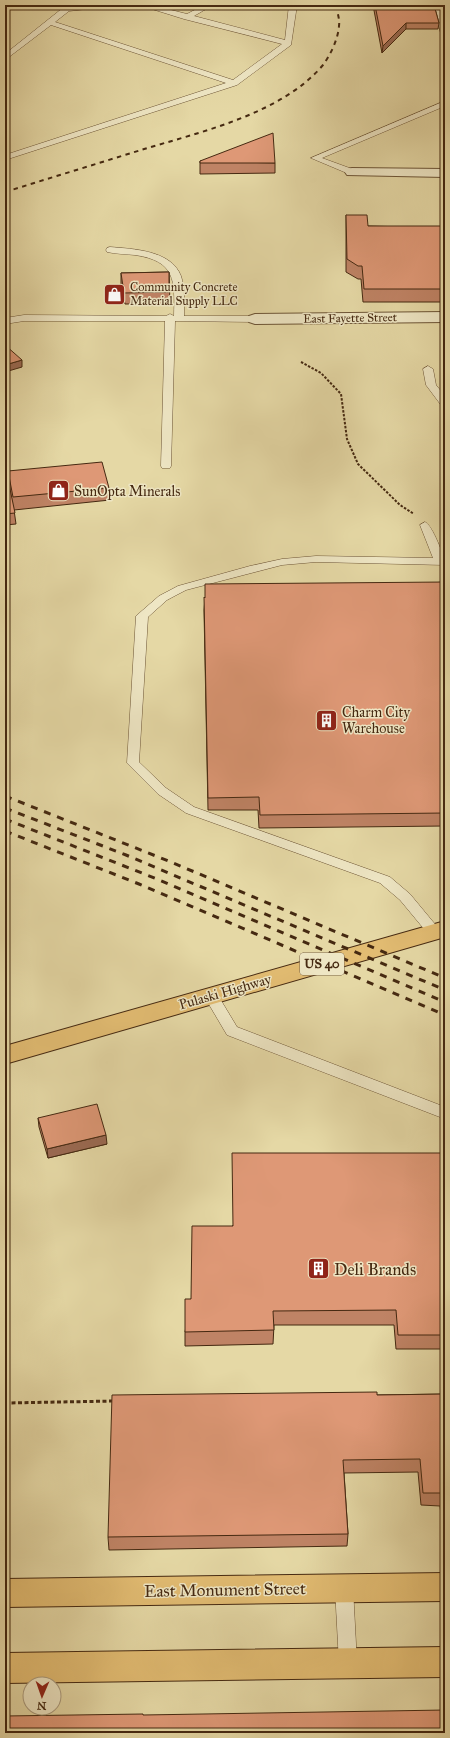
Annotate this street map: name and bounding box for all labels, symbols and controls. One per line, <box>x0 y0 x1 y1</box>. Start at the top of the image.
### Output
place label: Community Concrete Material Supply LLC <box>130 280 238 308</box>
shop icon: Community Concrete Material Supply LLC <box>101 281 127 307</box>
street label: East Fayette Street <box>303 310 398 326</box>
shop icon: SunOpta Minerals <box>46 478 72 504</box>
place label: SunOpta Minerals <box>74 483 180 500</box>
place label: Charm City Warehouse <box>342 704 411 737</box>
building icon: Charm City Warehouse <box>313 707 339 733</box>
road number: US 40 <box>300 953 344 975</box>
street label: Pulaski Highway <box>177 971 273 1013</box>
building icon: Deli Brands <box>305 1256 331 1282</box>
place label: Deli Brands <box>334 1259 416 1280</box>
street label: East Monument Street <box>144 1578 306 1602</box>
north arrow <box>22 1676 62 1716</box>
text: N <box>36 1699 47 1712</box>

